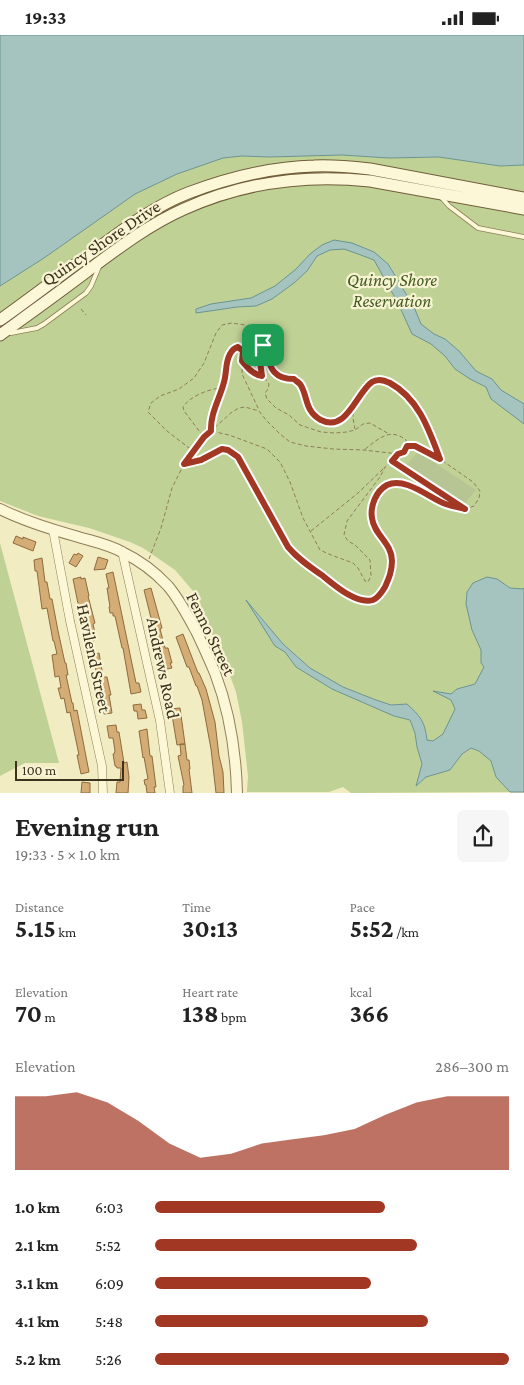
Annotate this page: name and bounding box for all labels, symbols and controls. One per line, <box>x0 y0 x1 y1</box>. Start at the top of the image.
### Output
text: 19:33 <box>25 7 66 28</box>
street label: Quincy Shore Drive <box>38 196 164 290</box>
park label: Quincy Shore Reservation <box>347 270 437 311</box>
pin <box>242 324 284 366</box>
icon: arrive <box>249 331 277 359</box>
street label: Fenno Street <box>182 589 240 680</box>
street label: Havilend Street <box>73 602 115 715</box>
street label: Andrews Road <box>142 615 184 721</box>
scale bar <box>15 757 124 781</box>
text: 100 m <box>22 762 56 778</box>
button: share <box>457 810 509 862</box>
text: Evening run <box>15 811 159 842</box>
text: 19:33 · 5 × 1.0 km <box>15 846 120 863</box>
text: Distance <box>15 899 64 915</box>
text: Time <box>182 899 211 915</box>
text: Pace <box>350 899 375 915</box>
text: 5.15 <box>15 915 56 942</box>
text: 30:13 <box>182 915 238 942</box>
text: 5:52 <box>350 915 394 942</box>
text: km <box>56 924 76 940</box>
text: /km <box>394 924 419 940</box>
text: Elevation <box>15 984 68 1000</box>
text: Heart rate <box>182 984 238 1000</box>
text: kcal <box>350 984 372 1000</box>
text: 70 <box>15 1000 42 1027</box>
text: 138 <box>182 1000 218 1027</box>
text: 366 <box>350 1000 389 1027</box>
text: m <box>42 1009 56 1025</box>
text: bpm <box>218 1009 247 1025</box>
text: Elevation <box>15 1058 76 1075</box>
text: 286–300 m <box>435 1058 509 1075</box>
text: 1.0 km <box>15 1199 60 1216</box>
text: 6:03 <box>95 1199 123 1216</box>
text: 2.1 km <box>15 1237 59 1254</box>
text: 5:52 <box>95 1237 121 1254</box>
text: 3.1 km <box>15 1275 58 1292</box>
text: 6:09 <box>95 1275 124 1292</box>
text: 4.1 km <box>15 1313 59 1330</box>
text: 5:48 <box>95 1313 123 1330</box>
text: 5.2 km <box>15 1351 61 1368</box>
text: 5:26 <box>95 1351 122 1368</box>

